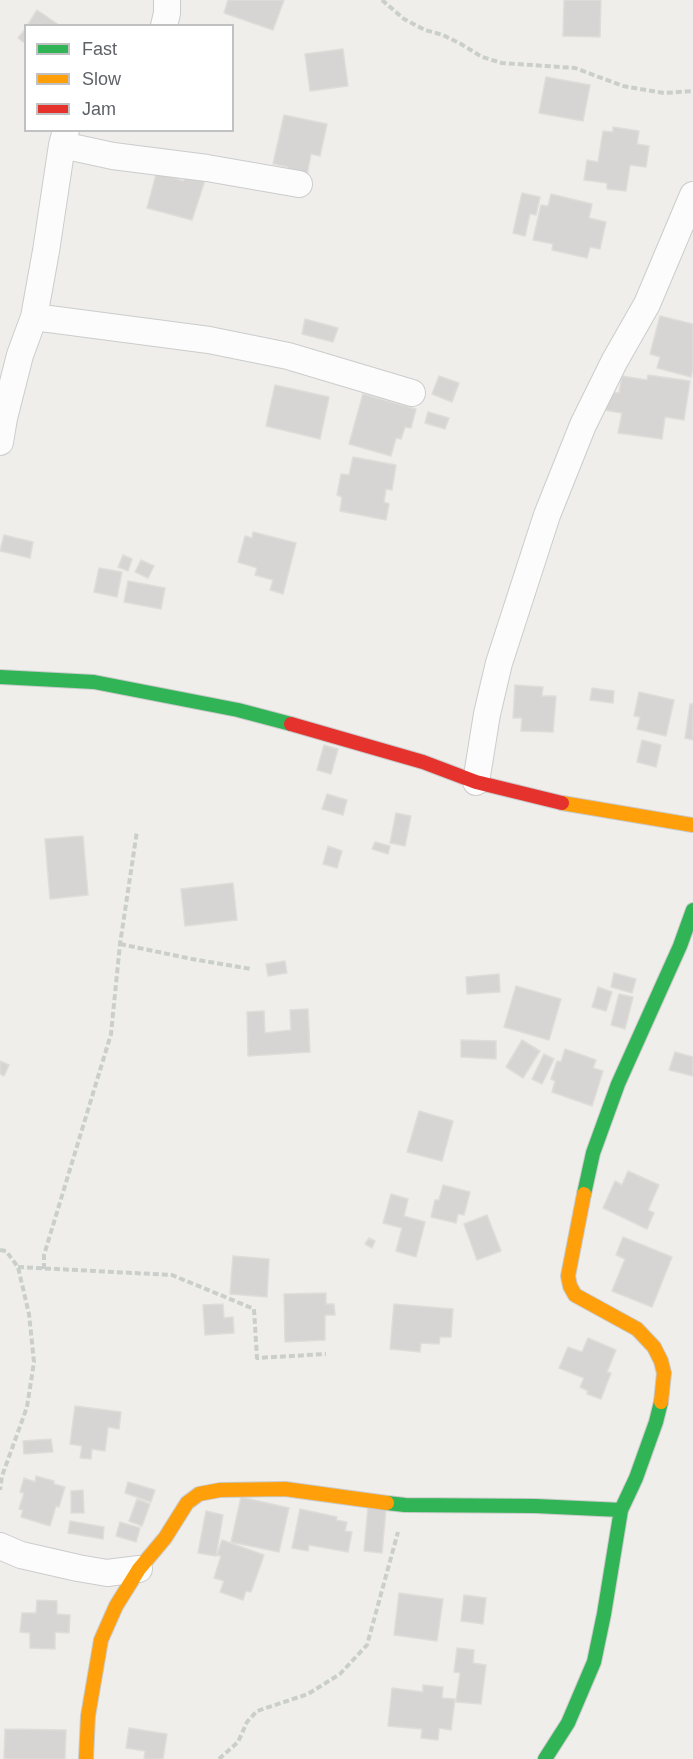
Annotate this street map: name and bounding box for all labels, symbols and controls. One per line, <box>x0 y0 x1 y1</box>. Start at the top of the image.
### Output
legend <box>24 24 234 132</box>
text: Fast <box>82 39 117 59</box>
text: Slow <box>82 69 121 89</box>
text: Jam <box>82 99 116 119</box>

